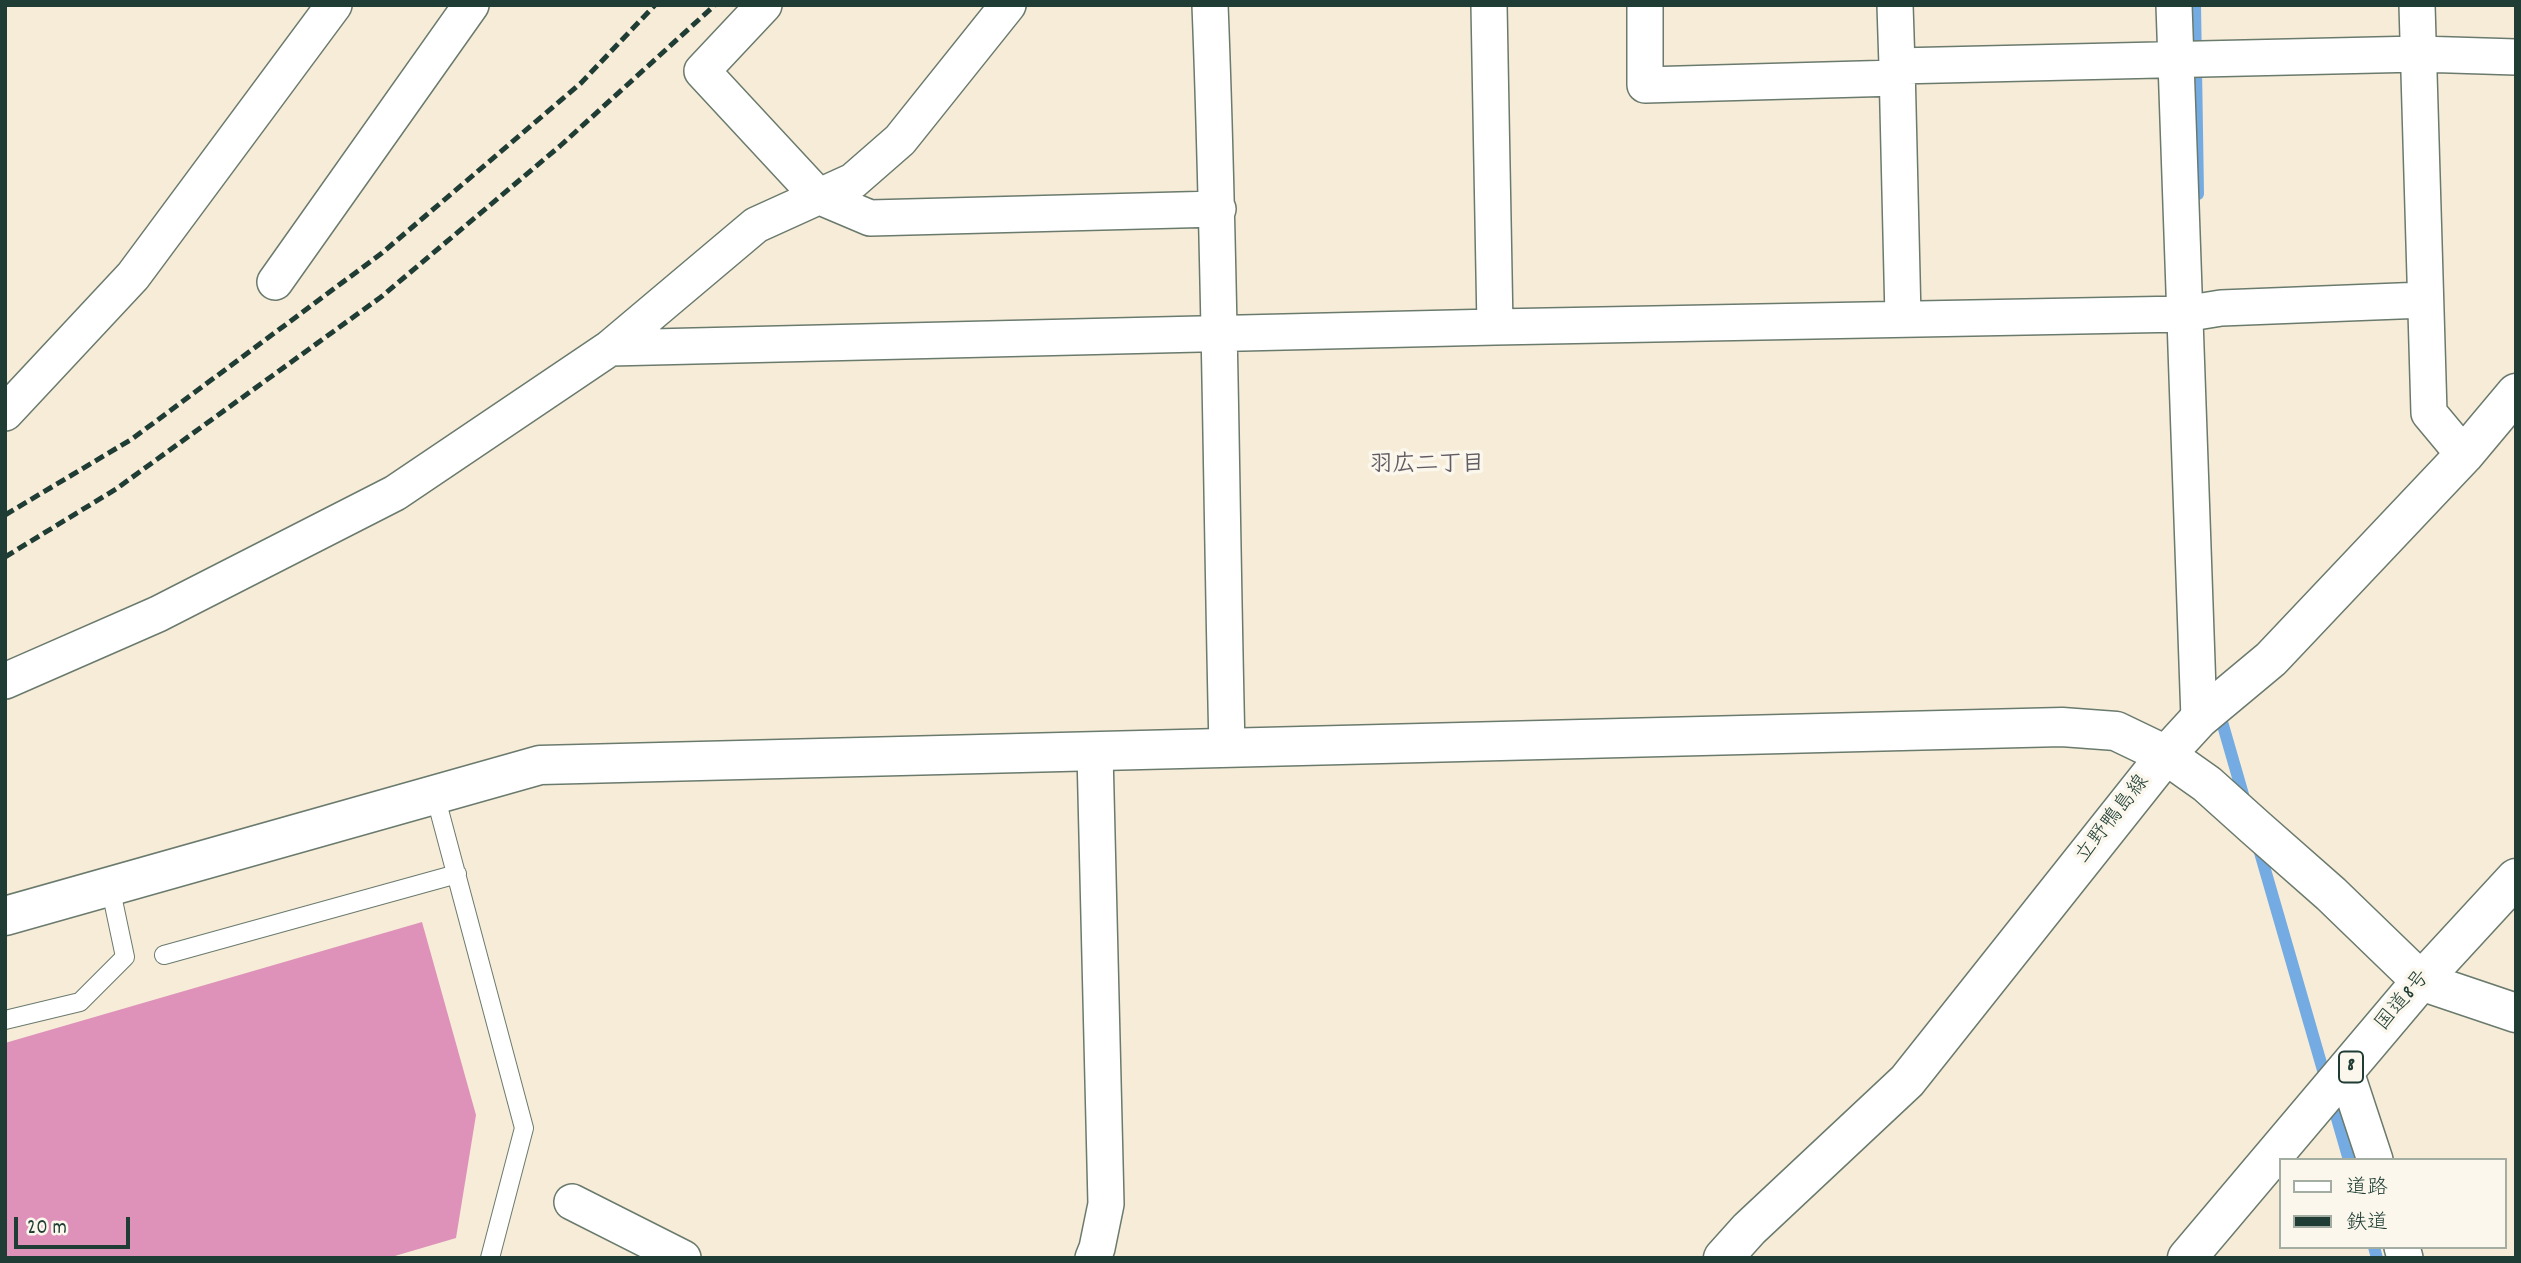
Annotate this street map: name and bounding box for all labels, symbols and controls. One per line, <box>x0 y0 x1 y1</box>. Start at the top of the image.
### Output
district label: 羽広二丁目 <box>1370 453 1484 481</box>
street label: 立野鴨島線 <box>2072 771 2156 869</box>
street label: 国道8号 <box>2371 967 2437 1037</box>
road number: 8 <box>2339 1051 2363 1082</box>
legend <box>2280 1158 2507 1249</box>
text: 道路 <box>2346 1174 2388 1204</box>
scale bar <box>18 1204 133 1248</box>
text: 鉄道 <box>2346 1209 2388 1239</box>
text: 20 m <box>27 1214 67 1244</box>

